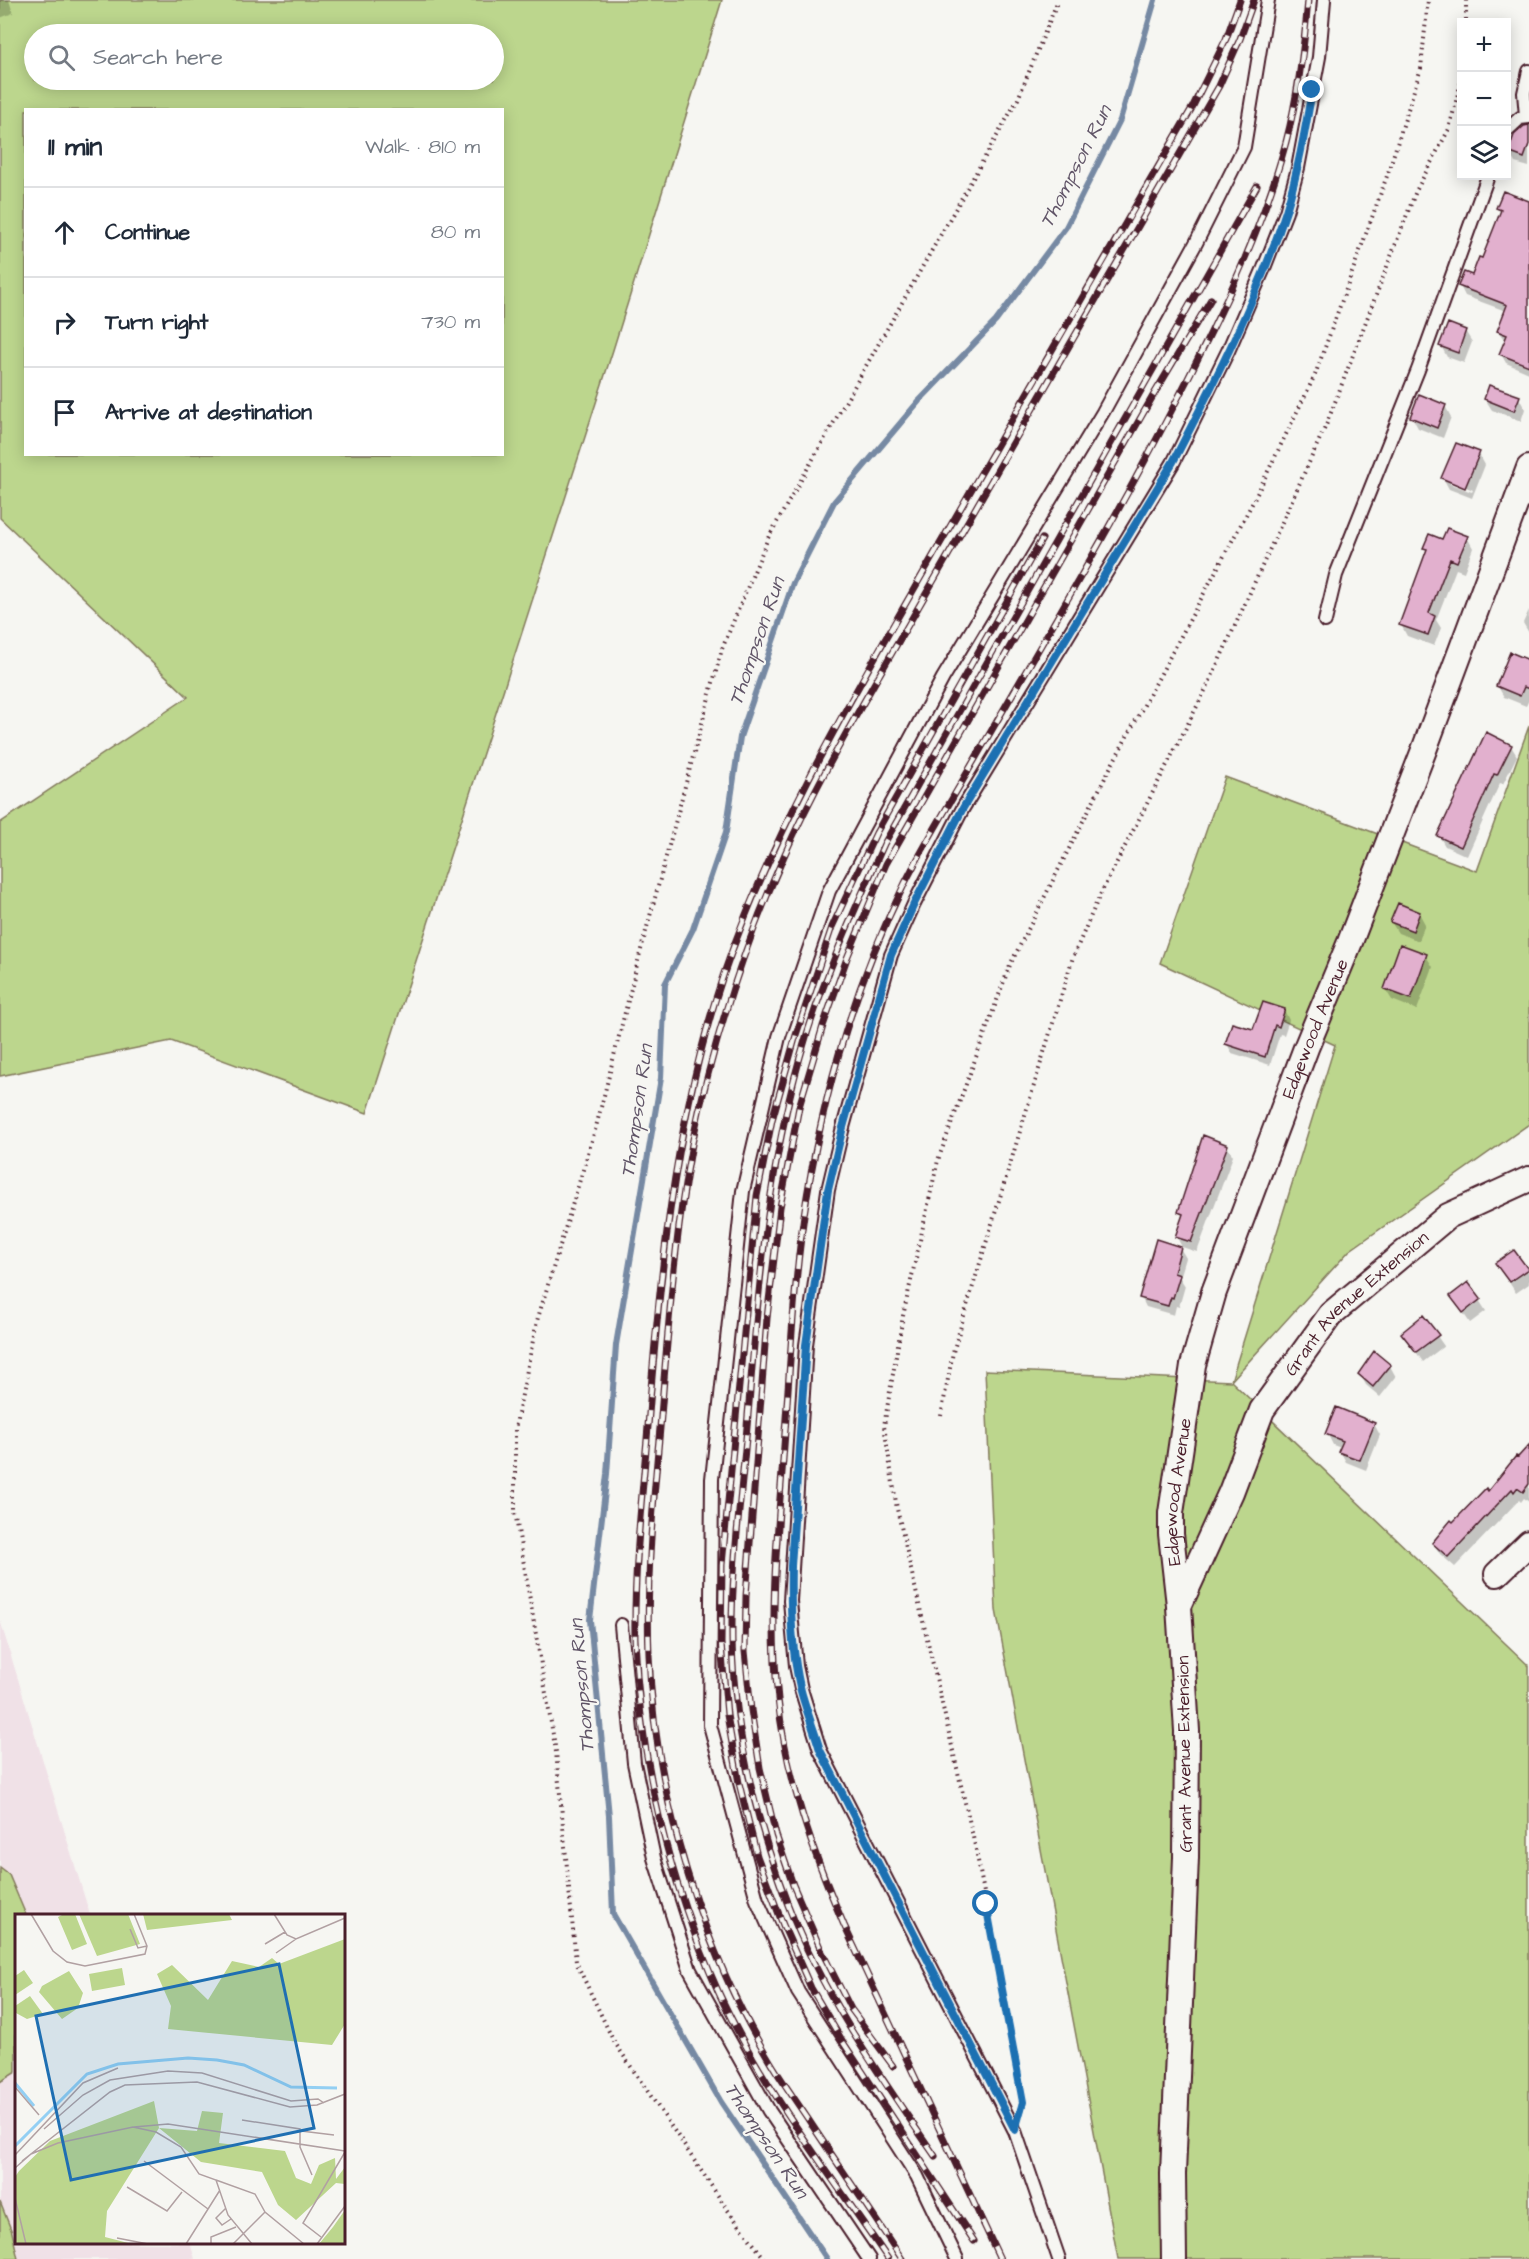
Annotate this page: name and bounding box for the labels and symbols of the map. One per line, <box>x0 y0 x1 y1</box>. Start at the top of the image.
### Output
route end <box>1298 76 1324 102</box>
water label: Thompson Run <box>1033 99 1120 233</box>
water label: Thompson Run <box>722 572 793 709</box>
street label: Edgewood Avenue <box>1276 955 1355 1102</box>
water label: Thompson Run <box>614 1041 660 1179</box>
street label: Grant Avenue Extension <box>1279 1225 1434 1381</box>
street label: Edgewood Avenue <box>1159 1416 1198 1567</box>
water label: Thompson Run <box>562 1616 602 1754</box>
street label: Grant Avenue Extension <box>1170 1655 1199 1853</box>
route start <box>972 1890 998 1916</box>
inset map <box>15 1914 345 2244</box>
water label: Thompson Run <box>717 2077 816 2206</box>

